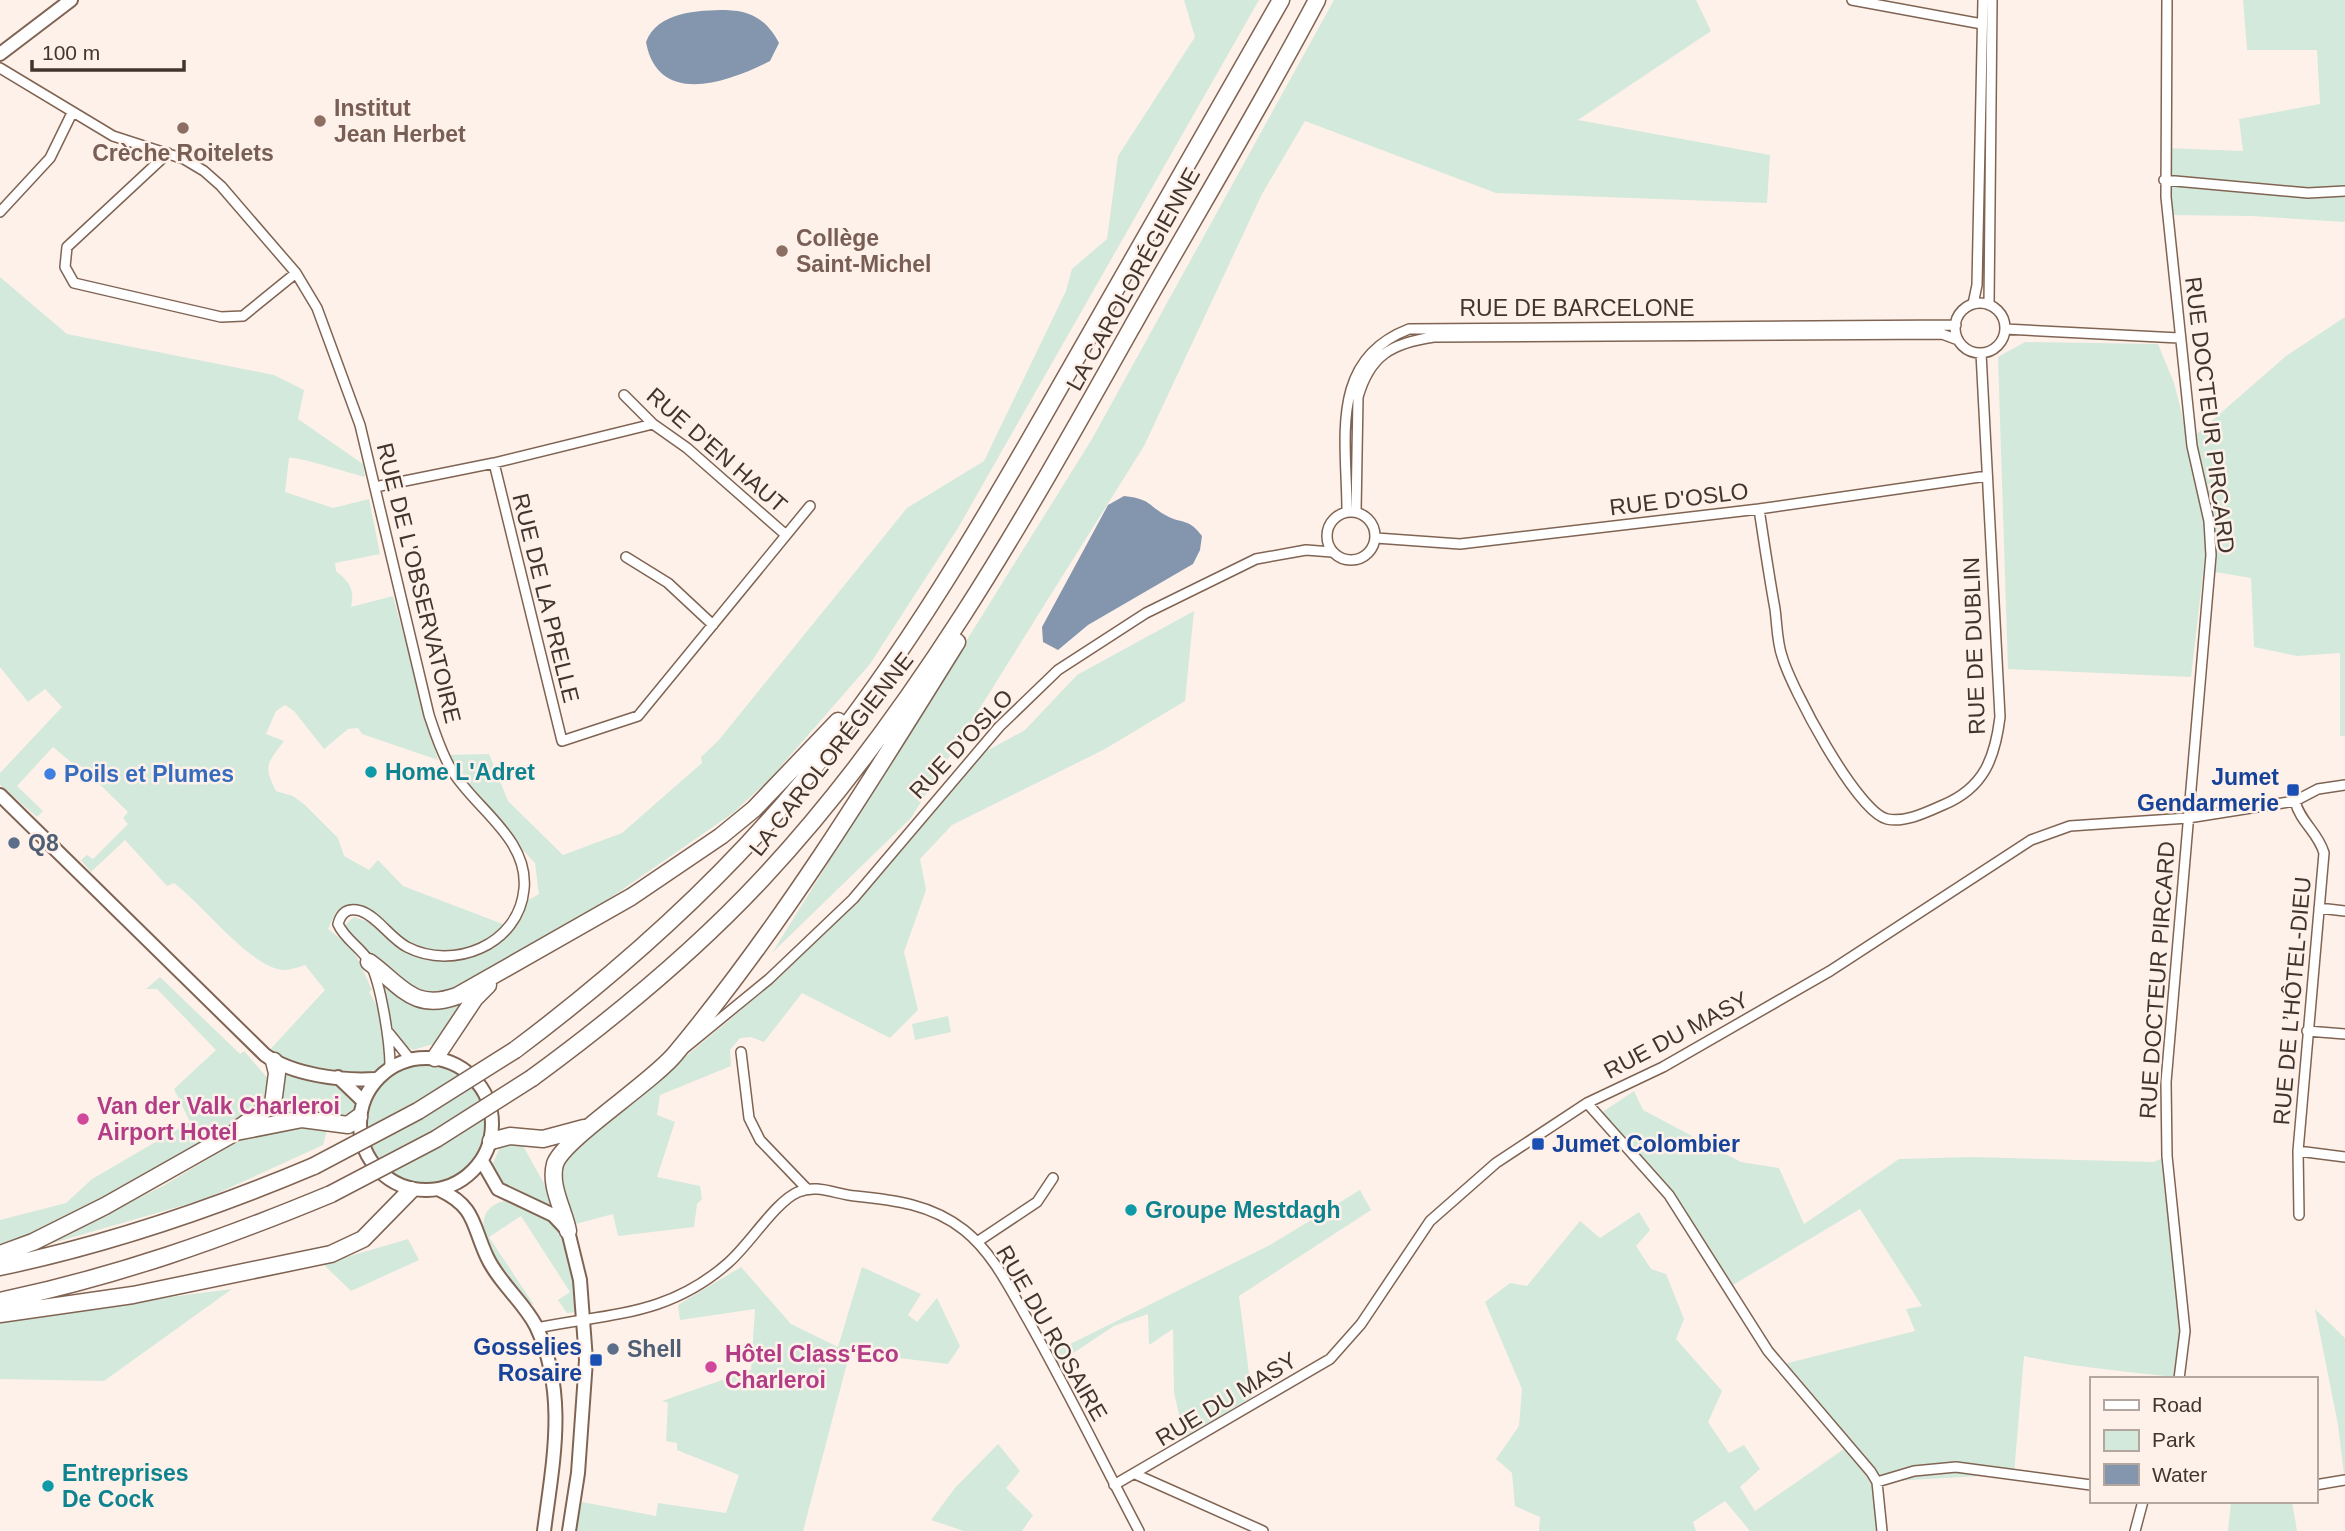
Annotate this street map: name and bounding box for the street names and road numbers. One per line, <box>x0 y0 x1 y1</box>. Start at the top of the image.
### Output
street label: LA CAROLORÉGIENNE <box>1061 163 1205 395</box>
street label: RUE DOCTEUR PIRCARD <box>2180 275 2240 555</box>
street label: RUE DE BARCELONE <box>1459 295 1695 321</box>
street label: RUE D'EN HAUT <box>642 382 792 518</box>
street label: RUE DE L'OBSERVATOIRE <box>372 440 466 726</box>
street label: RUE D'OSLO <box>1608 478 1750 520</box>
street label: RUE DE LA PRELLE <box>507 491 585 705</box>
street label: RUE DE DUBLIN <box>1958 557 1990 735</box>
street label: LA CAROLORÉGIENNE <box>744 647 918 861</box>
street label: RUE D'OSLO <box>904 684 1018 804</box>
street label: RUE DOCTEUR PIRCARD <box>2134 840 2180 1120</box>
street label: RUE DE L’HÔTEL-DIEU <box>2267 876 2316 1126</box>
street label: RUE DU MASY <box>1599 986 1753 1084</box>
street label: RUE DU ROSAIRE <box>991 1241 1113 1425</box>
street label: RUE DU MASY <box>1151 1347 1301 1451</box>

